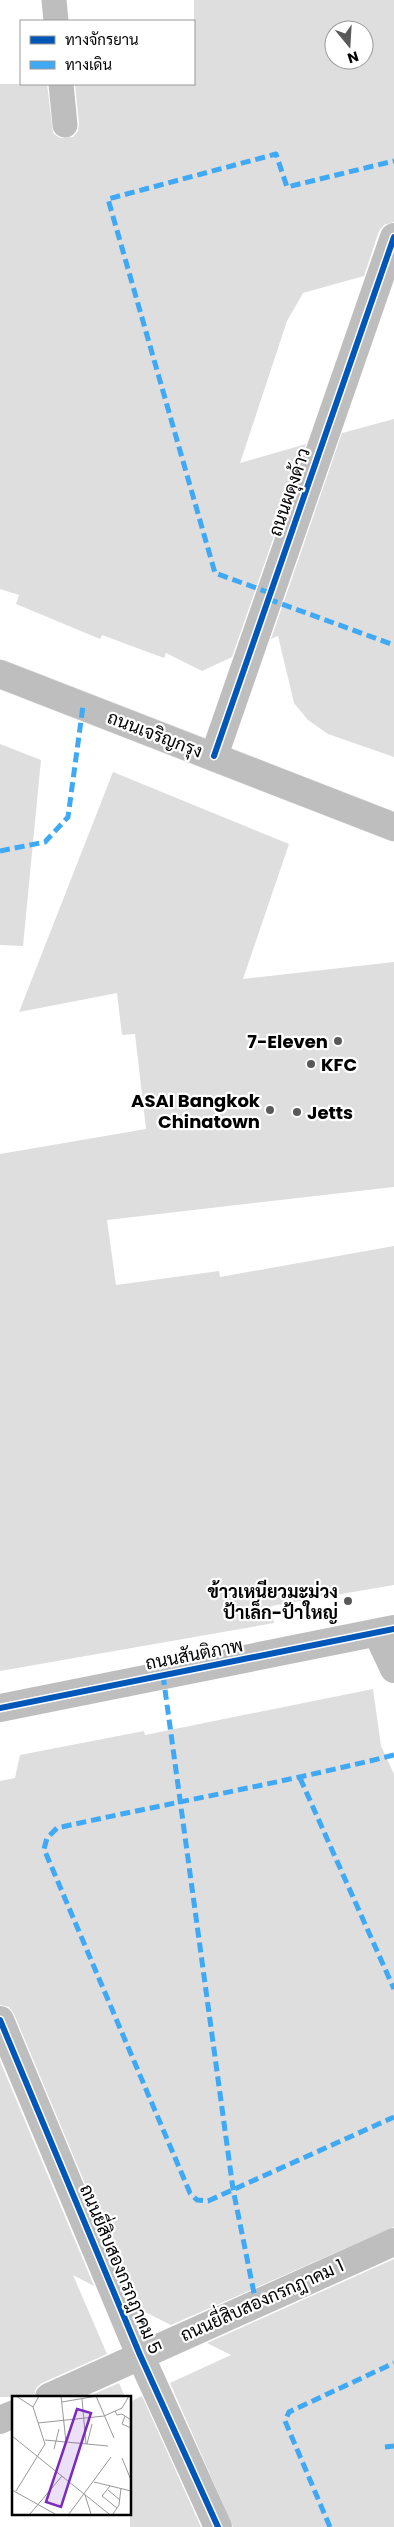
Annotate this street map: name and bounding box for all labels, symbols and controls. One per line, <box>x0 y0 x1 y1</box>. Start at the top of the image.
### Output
legend <box>20 20 195 85</box>
north arrow <box>324 20 374 70</box>
text: ทางจักรยาน <box>65 29 139 50</box>
text: N <box>345 46 361 69</box>
text: ทางเดิน <box>65 54 112 75</box>
street label: ถนนผดุงด้าว <box>262 444 316 540</box>
street label: ถนนเจริญกรุง <box>104 704 206 764</box>
place label: 7-Eleven <box>247 1029 328 1054</box>
marker: 7-Eleven <box>332 1035 344 1047</box>
place label: KFC <box>321 1052 357 1077</box>
marker: KFC <box>305 1058 317 1070</box>
place label: ASAI Bangkok Chinatown <box>131 1088 261 1134</box>
place label: Jetts <box>307 1100 353 1125</box>
marker: ASAI Bangkok Chinatown <box>264 1104 276 1116</box>
marker: Jetts <box>291 1106 303 1118</box>
place label: ข้าวเหนียวมะม่วง ป้าเล็ก-ป้าใหญ่ <box>208 1579 338 1625</box>
marker: ข้าวเหนียวมะม่วง ป้าเล็ก-ป้าใหญ่ <box>342 1595 354 1607</box>
street label: ถนนสันติภาพ <box>143 1632 245 1676</box>
street label: ถนนยี่สิบสองกรกฎาคม 5 <box>74 2179 171 2358</box>
street label: ถนนยี่สิบสองกรกฎาคม 1 <box>175 2250 348 2347</box>
inset map <box>12 2396 131 2514</box>

